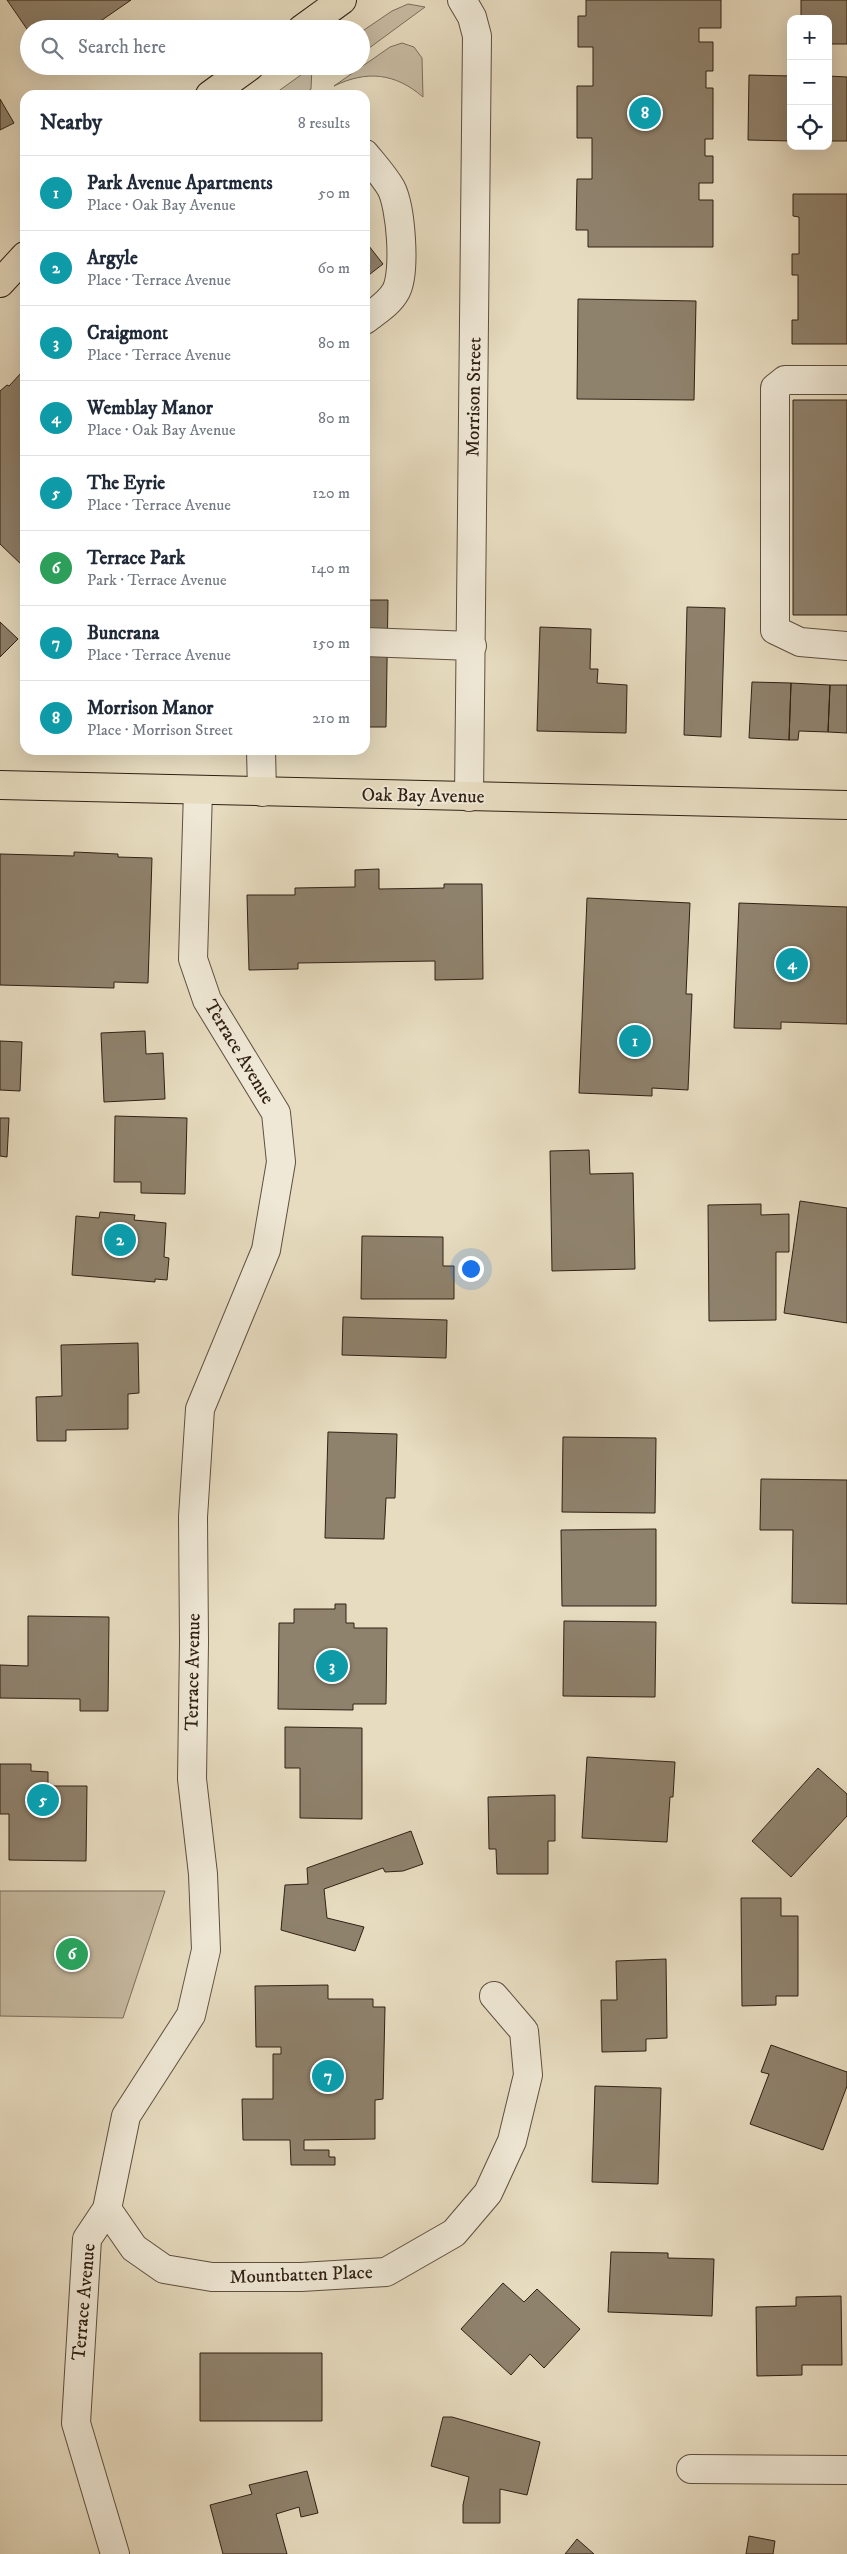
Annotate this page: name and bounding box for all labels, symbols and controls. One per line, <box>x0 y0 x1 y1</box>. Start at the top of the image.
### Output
map controls <box>787 15 832 150</box>
button: + <box>787 15 832 60</box>
search box <box>20 20 370 75</box>
icon: search <box>38 34 66 62</box>
text: Search here <box>78 36 166 59</box>
button: − <box>787 60 832 105</box>
pin: 8 <box>629 94 661 132</box>
button: locate <box>787 105 832 150</box>
text: Nearby <box>40 110 102 136</box>
text: 8 results <box>298 113 350 133</box>
text: Park Avenue Apartments <box>87 172 273 195</box>
text: 1 <box>53 183 59 203</box>
text: 50 m <box>318 183 350 203</box>
text: Place · Oak Bay Avenue <box>87 195 236 215</box>
text: Argyle <box>87 247 138 270</box>
text: 2 <box>52 258 60 278</box>
text: 60 m <box>318 258 350 278</box>
text: Place · Terrace Avenue <box>87 270 231 290</box>
text: Craigmont <box>87 322 168 345</box>
text: 3 <box>53 333 59 353</box>
text: 80 m <box>318 333 350 353</box>
street label: Morrison Street <box>461 337 487 457</box>
text: Place · Terrace Avenue <box>87 345 231 365</box>
text: Wemblay Manor <box>87 397 213 420</box>
text: 4 <box>51 408 61 428</box>
text: 80 m <box>318 408 350 428</box>
text: Place · Oak Bay Avenue <box>87 420 236 440</box>
text: The Eyrie <box>87 472 165 495</box>
text: 5 <box>52 483 60 503</box>
text: 120 m <box>312 483 350 503</box>
text: Place · Terrace Avenue <box>87 495 231 515</box>
text: Terrace Park <box>87 547 185 570</box>
text: 6 <box>52 558 60 578</box>
text: 140 m <box>311 558 350 578</box>
text: Park · Terrace Avenue <box>87 570 227 590</box>
text: Buncrana <box>87 622 159 645</box>
text: 7 <box>52 633 60 653</box>
text: 150 m <box>312 633 350 653</box>
text: Place · Terrace Avenue <box>87 645 231 665</box>
text: Morrison Manor <box>87 697 213 720</box>
text: 8 <box>52 708 60 728</box>
text: 210 m <box>312 708 350 728</box>
text: Place · Morrison Street <box>87 720 233 740</box>
street label: Oak Bay Avenue <box>361 783 485 809</box>
pin: 4 <box>776 945 808 983</box>
street label: Terrace Avenue <box>199 996 279 1108</box>
pin: 1 <box>619 1022 651 1060</box>
pin: 2 <box>104 1221 136 1259</box>
your location <box>458 1256 484 1282</box>
street label: Terrace Avenue <box>180 1613 206 1731</box>
pin: 3 <box>316 1647 348 1685</box>
pin: 5 <box>27 1781 59 1819</box>
pin: 6 <box>56 1935 88 1973</box>
pin: 7 <box>312 2057 344 2095</box>
street label: Terrace Avenue <box>67 2242 101 2362</box>
street label: Mountbatten Place <box>229 2261 373 2289</box>

